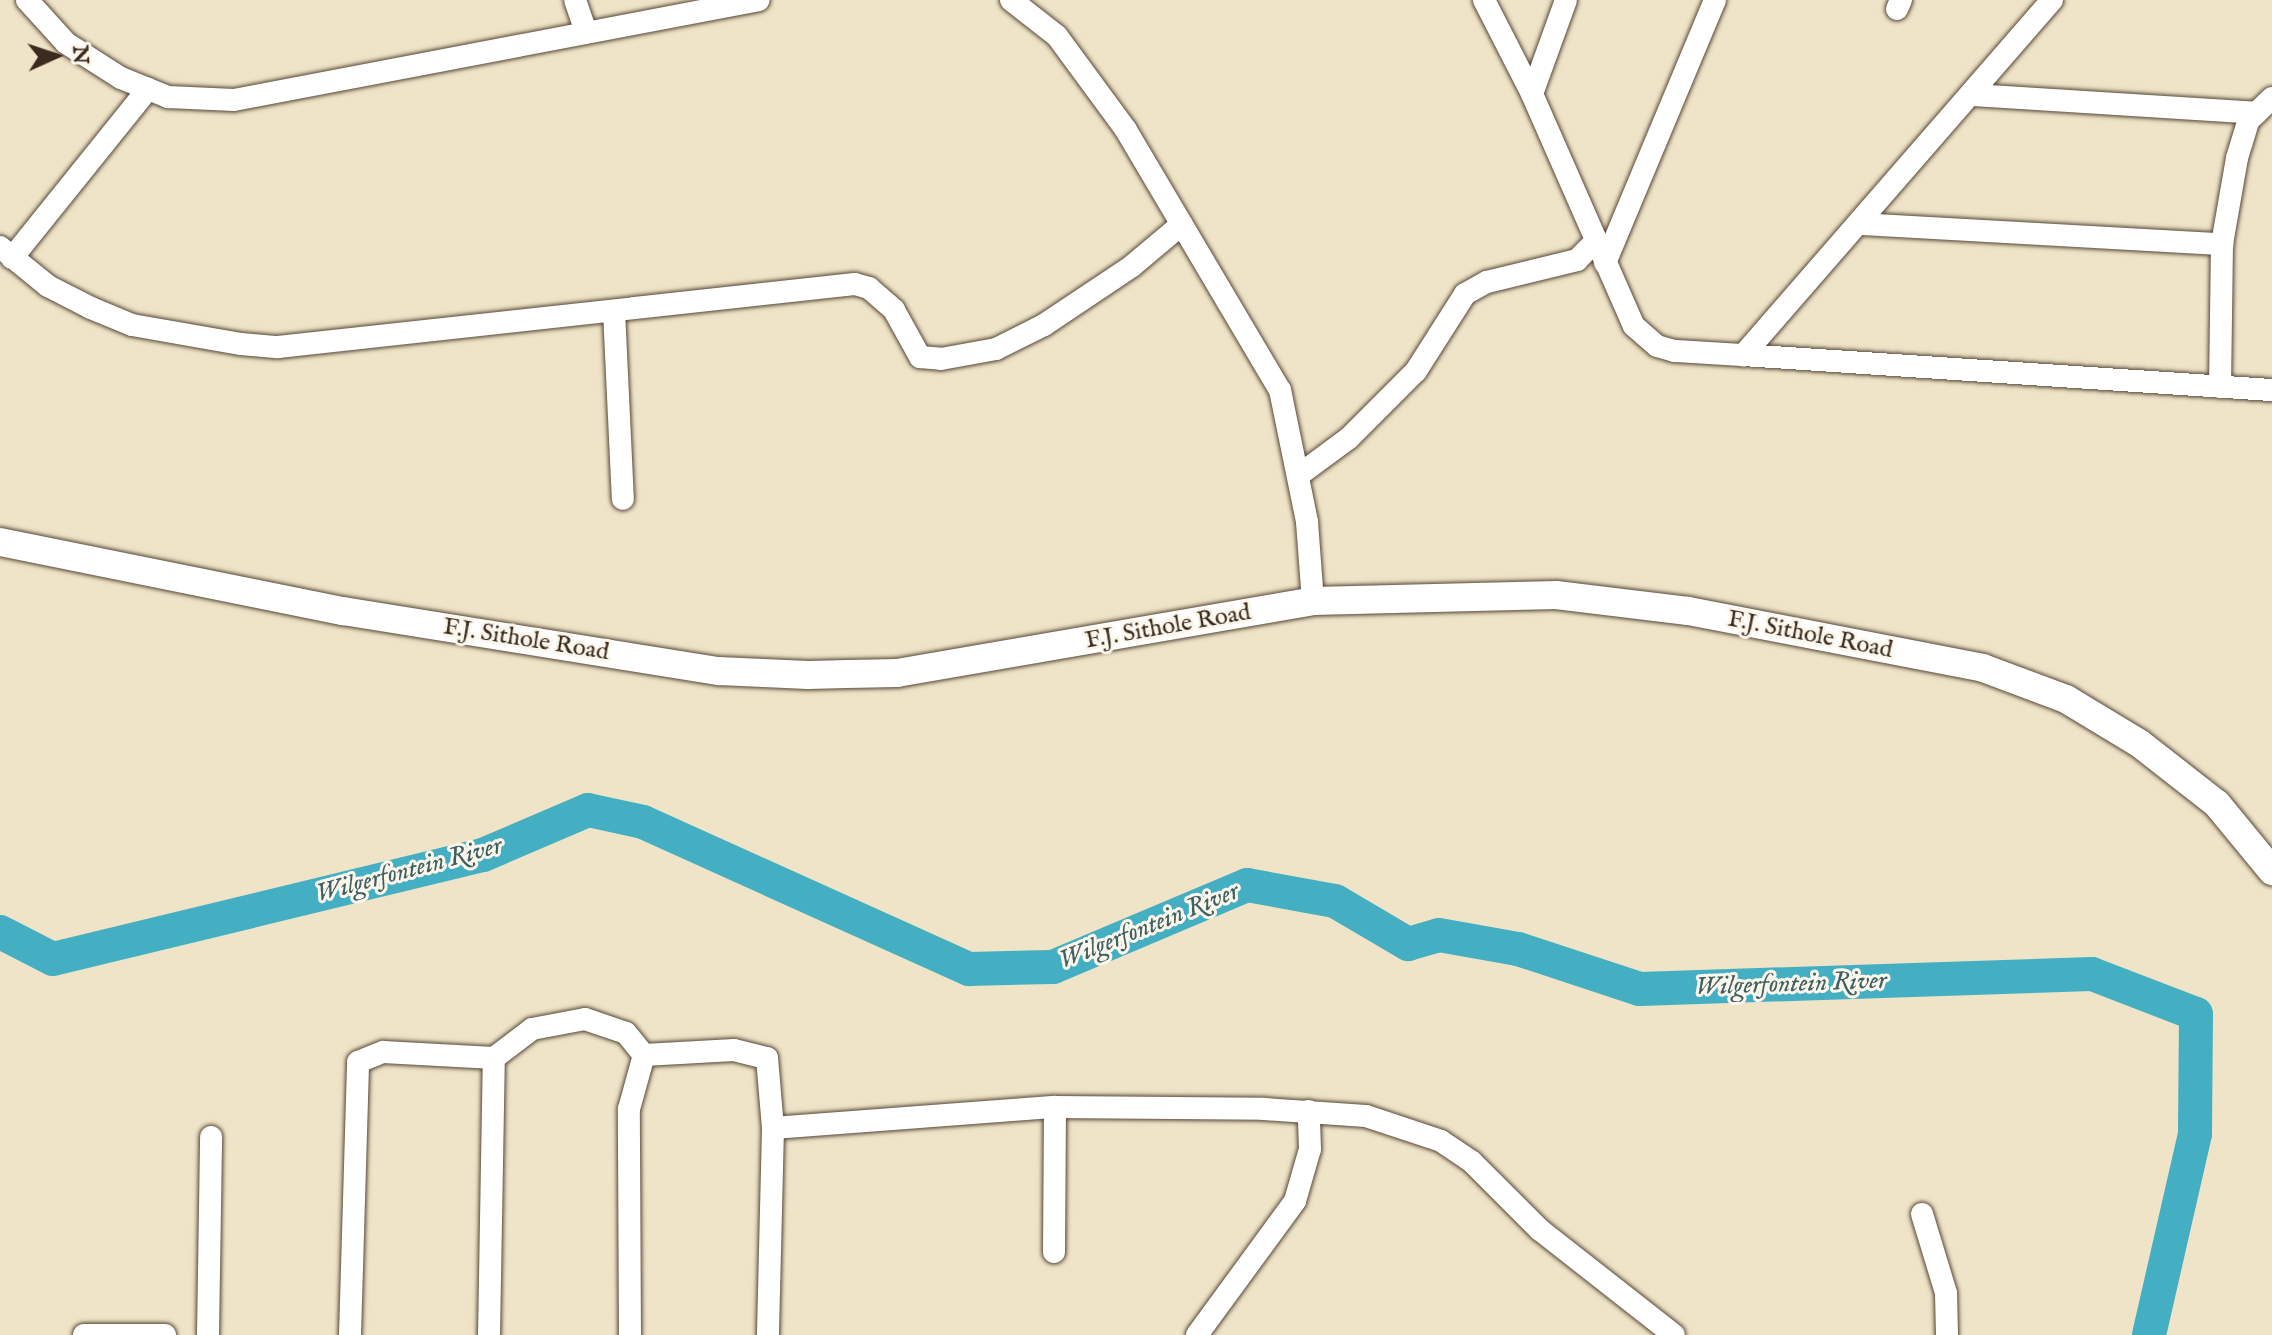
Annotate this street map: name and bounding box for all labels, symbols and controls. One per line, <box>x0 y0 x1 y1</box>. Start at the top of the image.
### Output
north arrow <box>16 16 96 96</box>
text: N <box>65 44 94 65</box>
street label: F.J. Sithole Road <box>1083 598 1253 656</box>
street label: F.J. Sithole Road <box>1725 605 1895 665</box>
street label: F.J. Sithole Road <box>441 613 611 667</box>
water label: Wilgerfontein River <box>313 830 505 910</box>
water label: Wilgerfontein River <box>1054 876 1244 976</box>
water label: Wilgerfontein River <box>1695 965 1887 1003</box>

